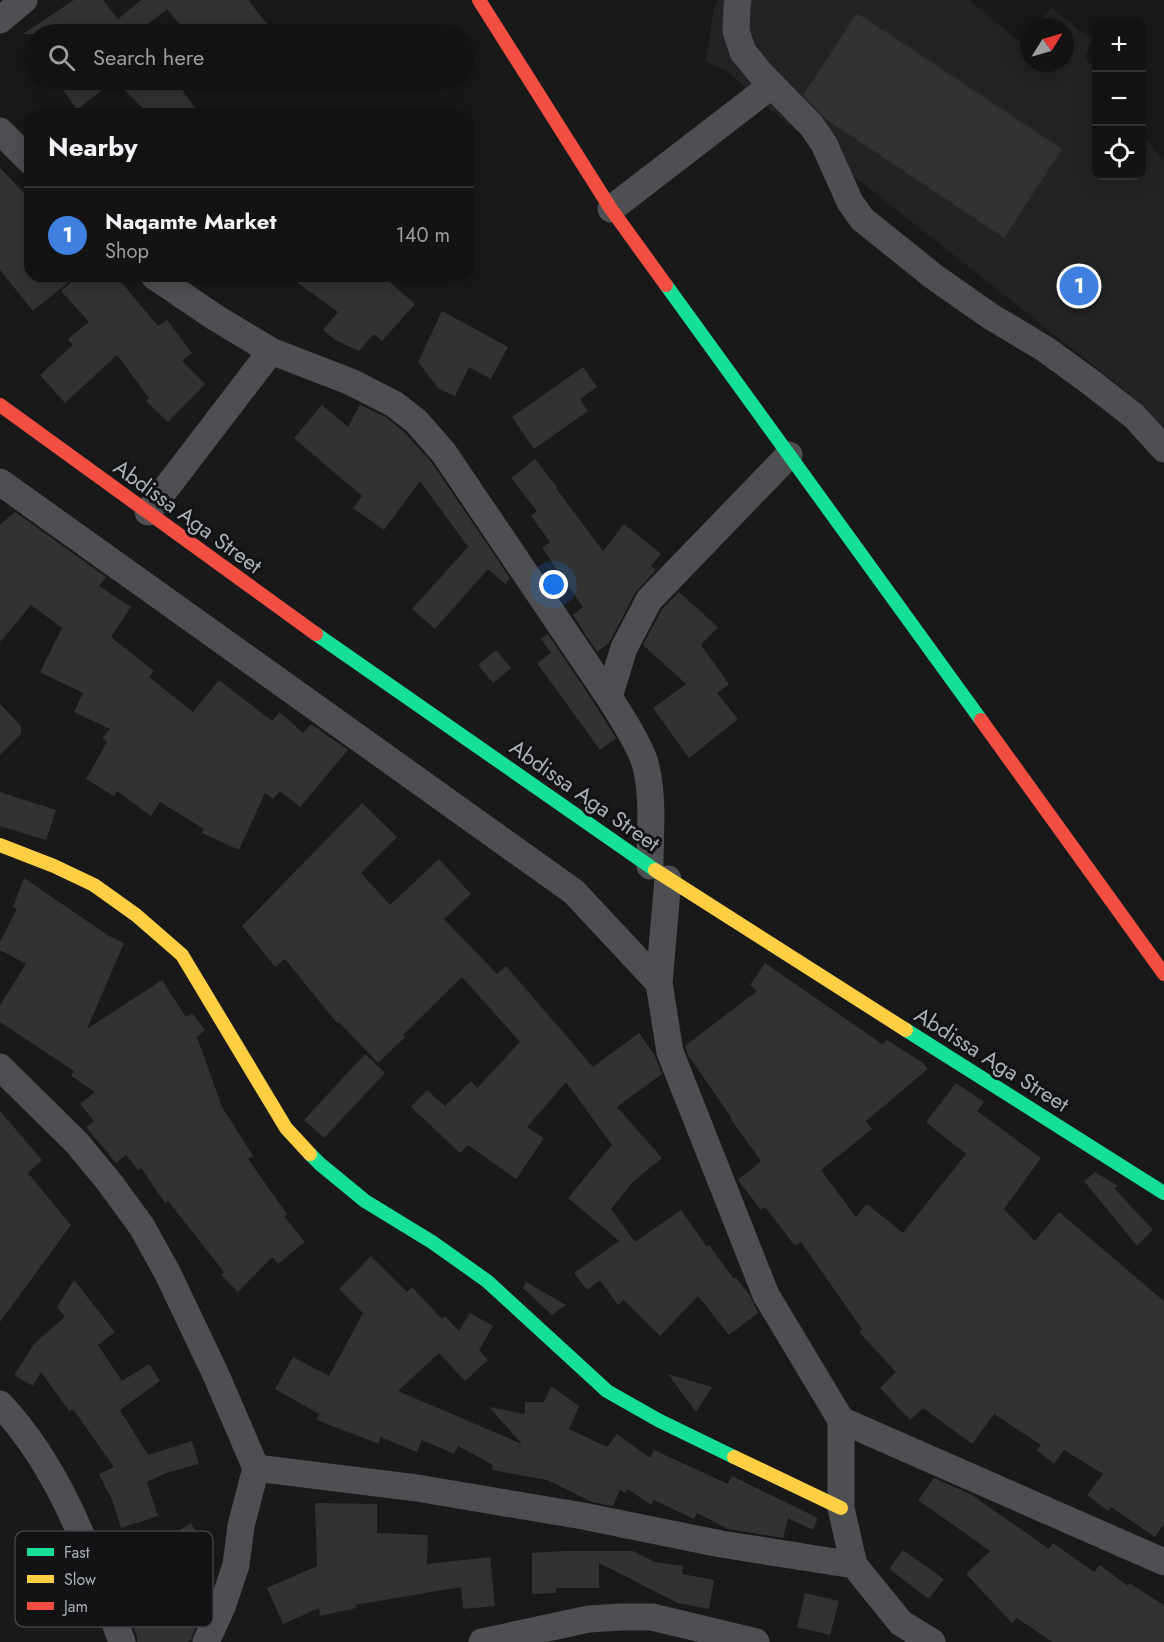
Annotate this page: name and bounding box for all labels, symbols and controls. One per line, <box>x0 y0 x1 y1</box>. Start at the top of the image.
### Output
north arrow <box>1020 18 1074 72</box>
map controls <box>1092 18 1146 180</box>
button: + <box>1092 18 1146 72</box>
search box <box>24 24 474 90</box>
icon: search <box>45 41 78 74</box>
text: Search here <box>93 41 204 73</box>
button: − <box>1092 72 1146 126</box>
button: locate <box>1092 126 1146 180</box>
text: Nearby <box>48 128 137 166</box>
text: Naqamte Market <box>105 205 276 237</box>
text: 1 <box>62 221 73 250</box>
text: 140 m <box>396 221 450 250</box>
text: Shop <box>105 237 149 266</box>
pin: 1 <box>1060 264 1098 308</box>
street label: Abdissa Aga Street <box>107 451 270 581</box>
your location <box>539 570 568 599</box>
street label: Abdissa Aga Street <box>503 731 667 859</box>
street label: Abdissa Aga Street <box>908 999 1076 1120</box>
legend <box>15 1531 213 1627</box>
text: Fast <box>64 1541 90 1564</box>
text: Slow <box>64 1568 96 1591</box>
text: Jam <box>62 1595 88 1618</box>

